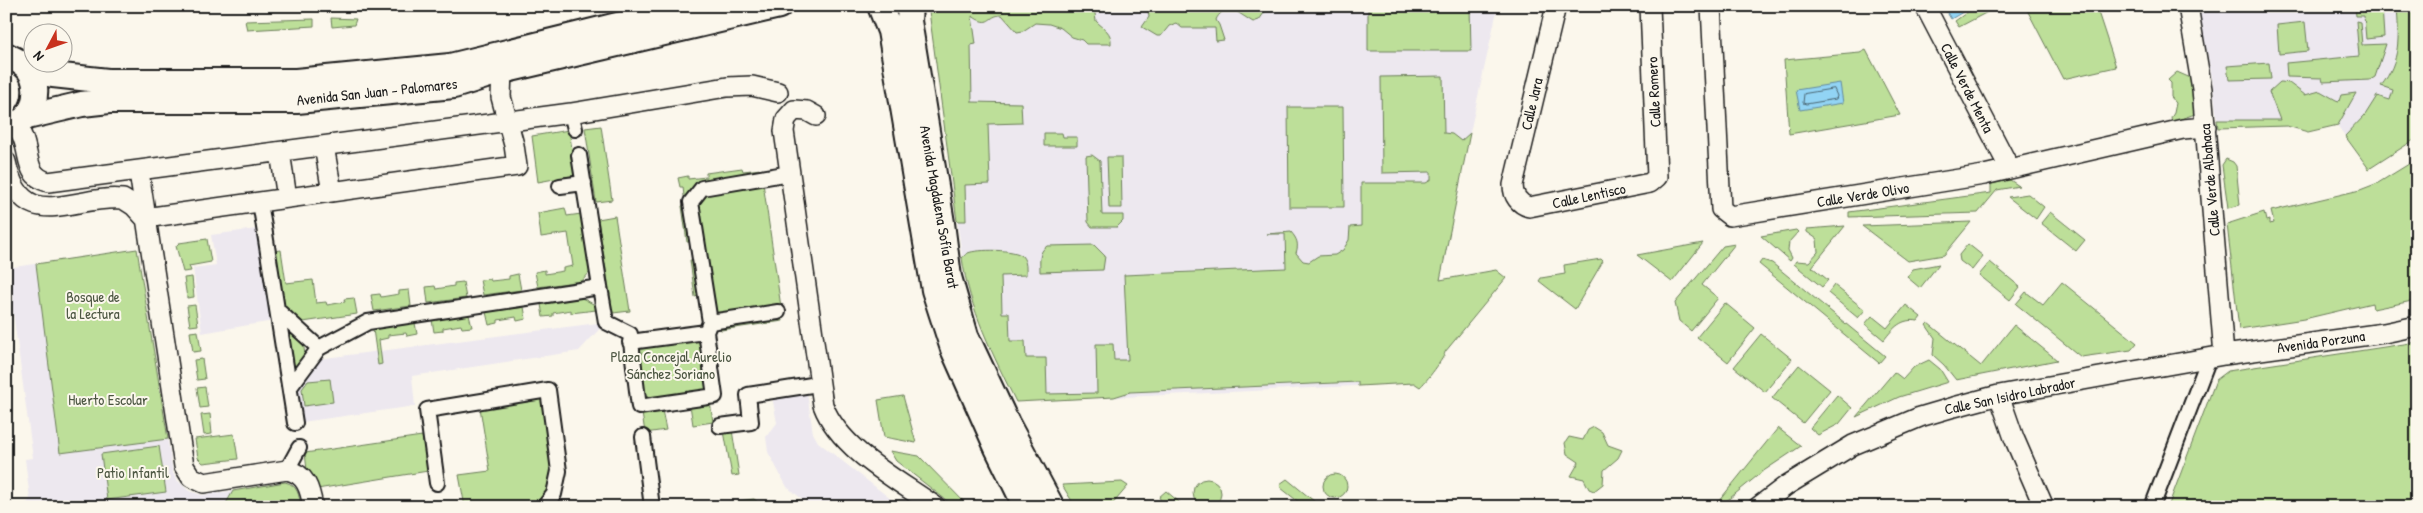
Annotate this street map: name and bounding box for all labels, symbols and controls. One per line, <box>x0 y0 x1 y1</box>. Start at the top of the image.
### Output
north arrow <box>22 22 72 72</box>
street label: Calle Verde Menta <box>1936 39 1999 136</box>
text: N <box>28 47 47 66</box>
street label: Calle Romero <box>1641 56 1666 128</box>
street label: Avenida San Juan - Palomares <box>296 73 459 110</box>
street label: Calle Jara <box>1515 76 1548 132</box>
street label: Calle Verde Albahaca <box>2194 123 2225 237</box>
street label: Avenida Magdalena Sofía Barat <box>915 124 964 291</box>
street label: Calle Lentisco <box>1550 177 1628 214</box>
street label: Calle Verde Olivo <box>1815 177 1911 212</box>
park label: Bosque de la Lectura <box>66 286 120 324</box>
street label: Avenida Porzuna <box>2276 325 2366 358</box>
park label: Plaza Concejal Aurelio Sánchez Soriano <box>611 346 731 384</box>
street label: Calle San Isidro Labrador <box>1942 371 2078 420</box>
park label: Huerto Escolar <box>68 389 148 410</box>
park label: Patio Infantil <box>97 462 169 483</box>

